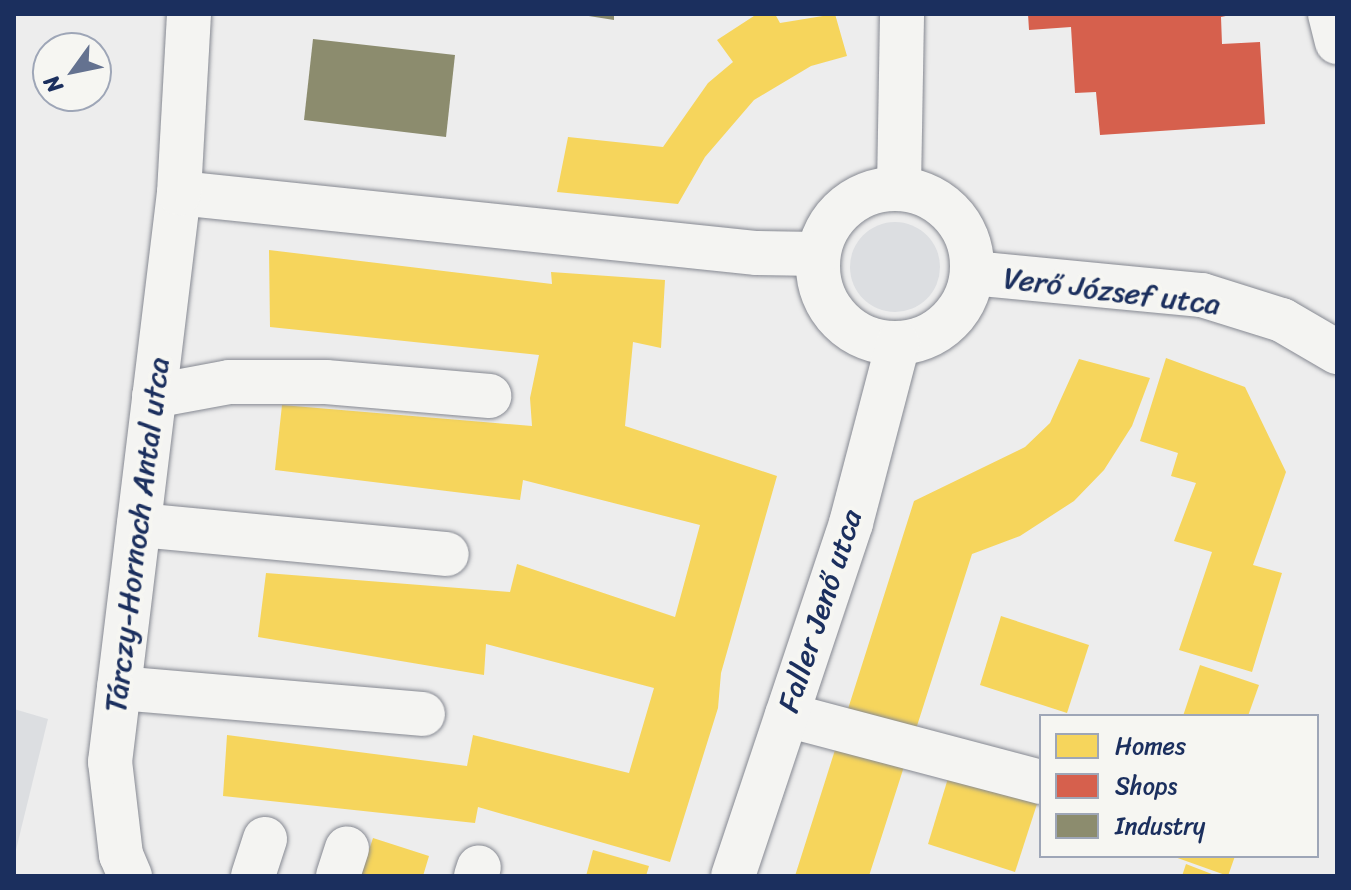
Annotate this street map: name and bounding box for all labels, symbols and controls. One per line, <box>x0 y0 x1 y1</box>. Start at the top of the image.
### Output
north arrow <box>32 32 112 112</box>
text: N <box>33 67 74 101</box>
street label: Verő József utca <box>1001 260 1223 322</box>
street label: Tárczy-Hornoch Antal utca <box>97 355 177 715</box>
street label: Faller Jenő utca <box>770 505 870 717</box>
legend <box>1039 714 1319 858</box>
text: Homes <box>1115 725 1186 767</box>
text: Shops <box>1115 765 1177 807</box>
text: Industry <box>1115 805 1205 847</box>

